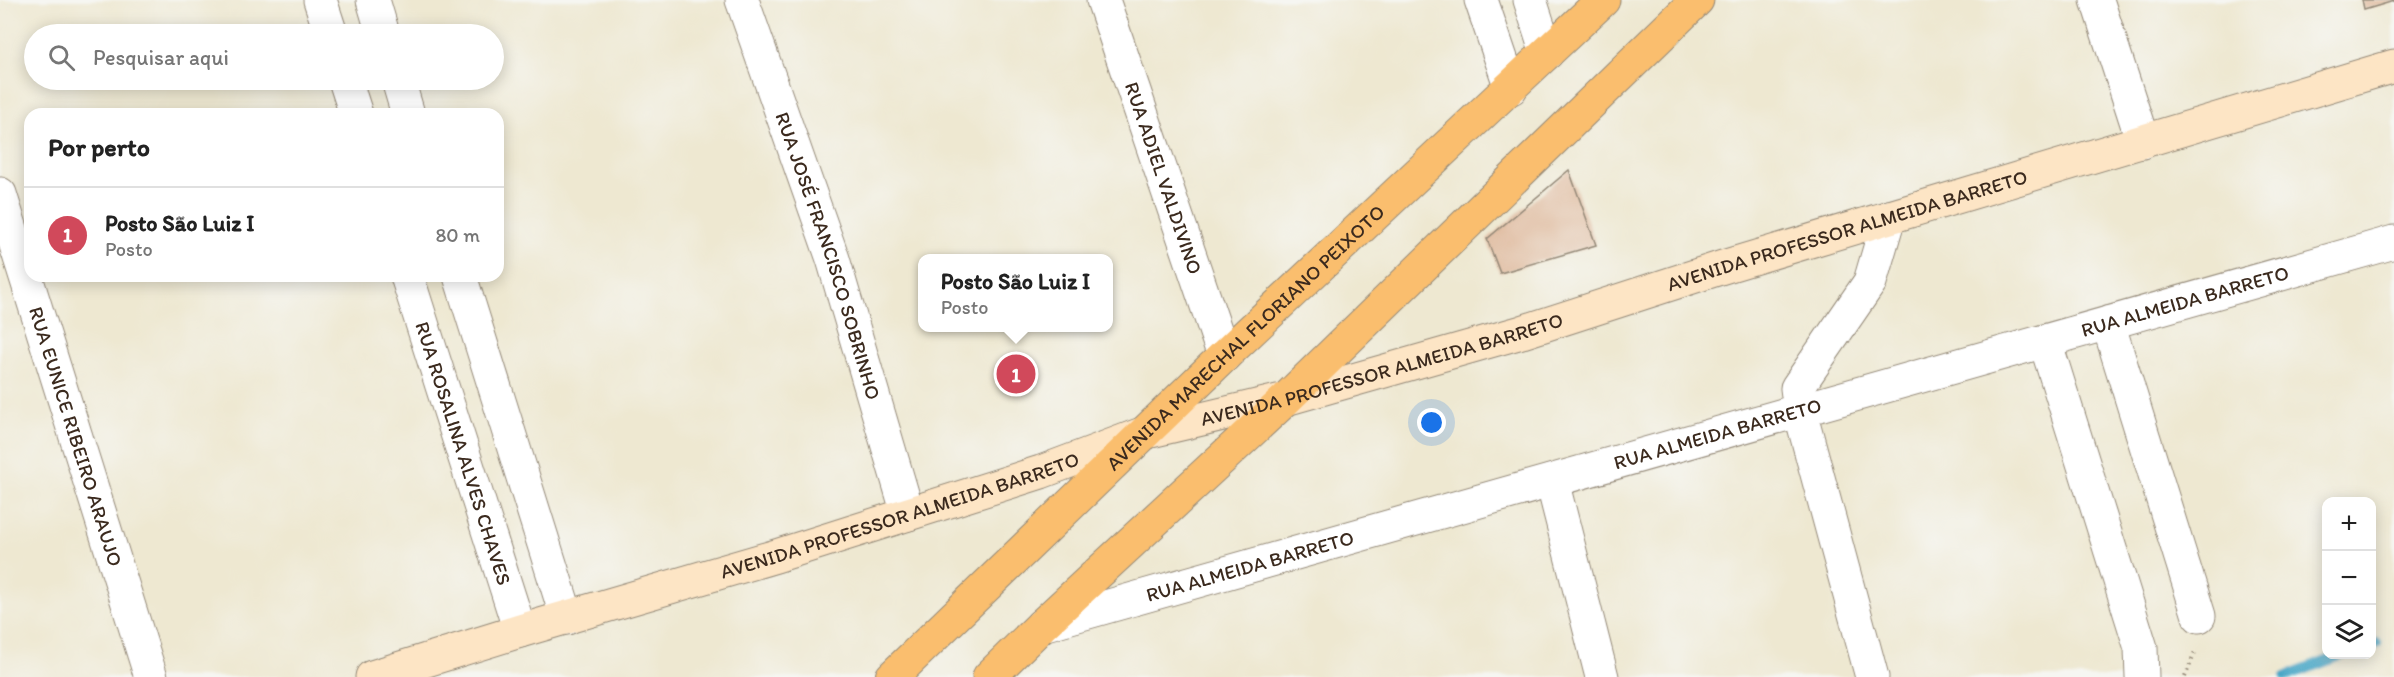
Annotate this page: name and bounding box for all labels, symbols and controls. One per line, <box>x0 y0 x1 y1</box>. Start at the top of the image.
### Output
search box <box>24 24 504 90</box>
icon: search <box>45 41 78 74</box>
text: Pesquisar aqui <box>93 44 229 71</box>
street label: RUA ADIEL VALDIVINO <box>1120 79 1207 277</box>
street label: RUA JOSÉ FRANCISCO SOBRINHO <box>770 109 886 402</box>
text: Por perto <box>48 131 150 163</box>
street label: AVENIDA PROFESSOR ALMEIDA BARRETO <box>1664 164 2030 296</box>
street label: AVENIDA MARECHAL FLORIANO PEIXOTO <box>1101 200 1389 475</box>
text: Posto São Luiz I <box>105 210 255 237</box>
text: 1 <box>63 223 72 247</box>
text: 80 m <box>435 223 480 247</box>
text: Posto <box>105 237 153 261</box>
popup <box>918 254 1113 332</box>
street label: RUA ALMEIDA BARRETO <box>2078 260 2292 342</box>
text: Posto São Luiz I <box>941 268 1090 295</box>
text: Posto <box>941 295 988 319</box>
street label: RUA EUNICE RIBEIRO ARAUJO <box>24 303 128 569</box>
street label: AVENIDA PROFESSOR ALMEIDA BARRETO <box>1198 308 1566 431</box>
street label: RUA ROSALINA ALVES CHAVES <box>410 319 517 588</box>
pin: 1 <box>996 352 1036 397</box>
street label: RUA ALMEIDA BARRETO <box>1611 393 1824 474</box>
your location <box>1417 408 1446 437</box>
street label: AVENIDA PROFESSOR ALMEIDA BARRETO <box>718 447 1083 584</box>
map controls <box>2322 497 2376 659</box>
button: + <box>2322 497 2376 551</box>
street label: RUA ALMEIDA BARRETO <box>1143 525 1356 607</box>
button: − <box>2322 551 2376 605</box>
button: layers <box>2322 605 2376 659</box>

